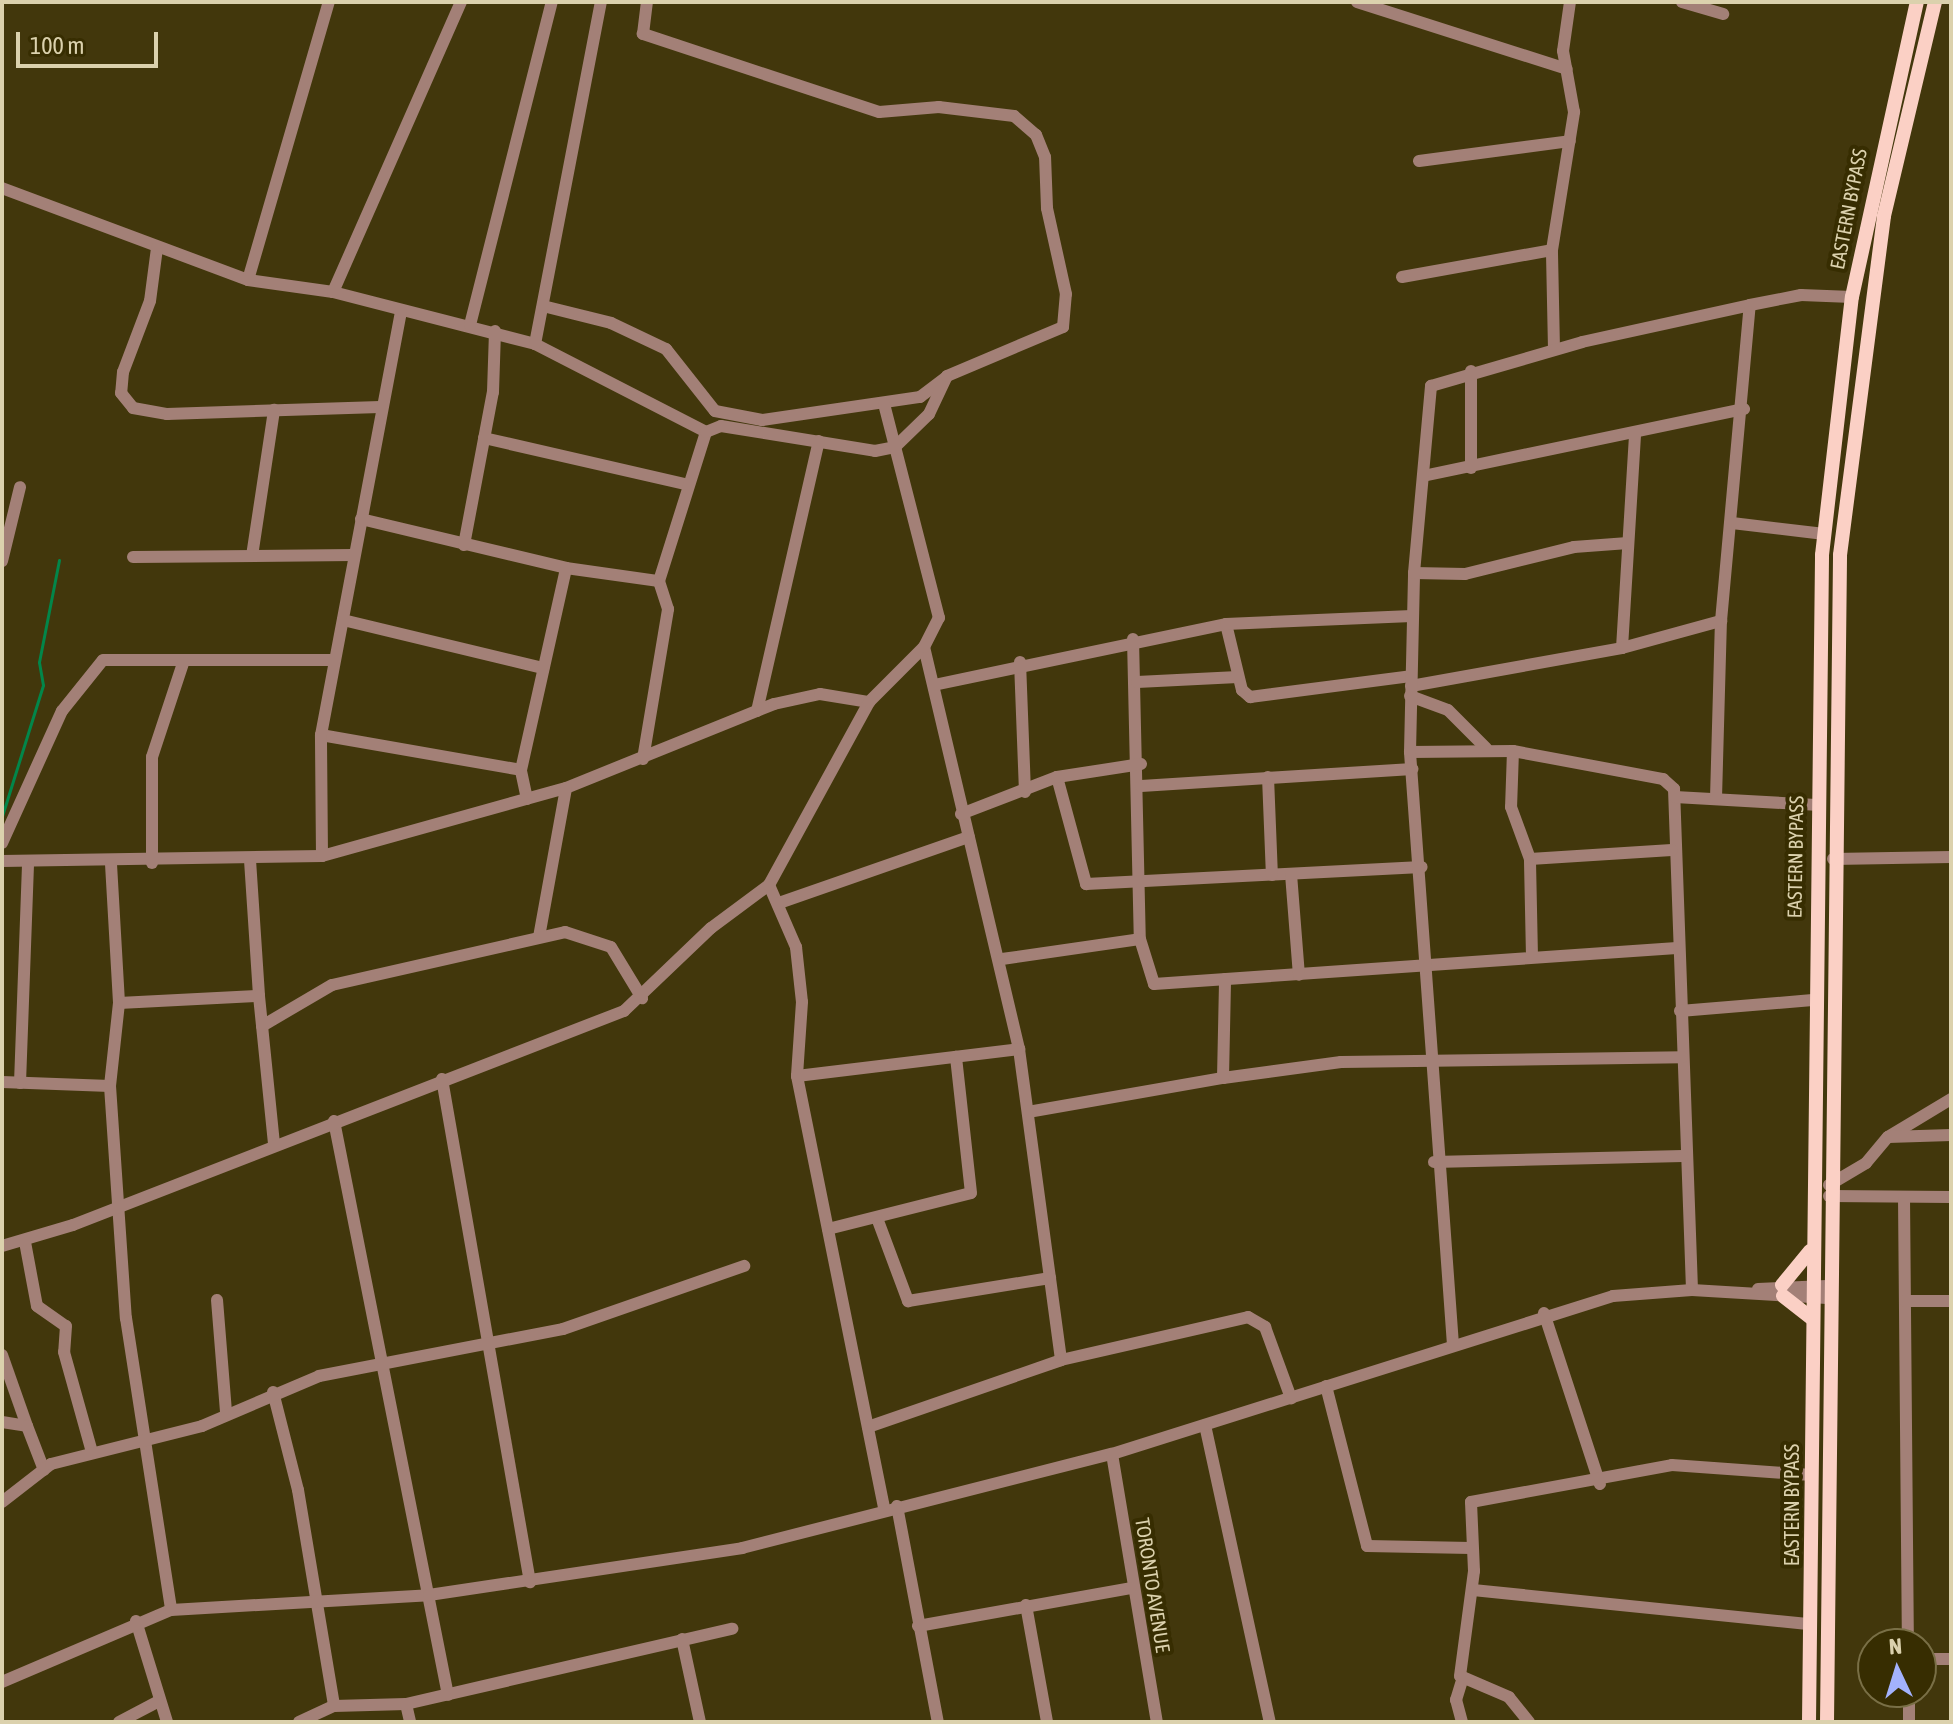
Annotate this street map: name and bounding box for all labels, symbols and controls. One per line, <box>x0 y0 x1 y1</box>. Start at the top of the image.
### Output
scale bar <box>20 16 162 66</box>
text: 100 m <box>30 32 84 59</box>
street label: EASTERN BYPASS <box>1825 147 1871 271</box>
street label: EASTERN BYPASS <box>1782 796 1808 918</box>
street label: EASTERN BYPASS <box>1779 1444 1803 1566</box>
street label: TORONTO AVENUE <box>1131 1516 1175 1654</box>
north arrow <box>1857 1628 1937 1708</box>
text: N <box>1888 1633 1903 1659</box>

